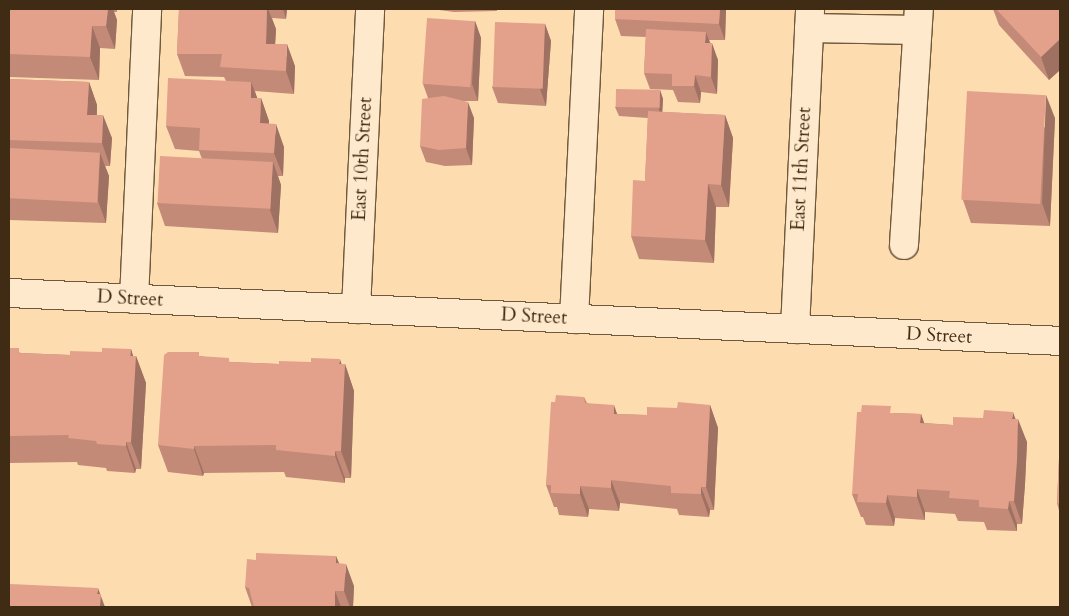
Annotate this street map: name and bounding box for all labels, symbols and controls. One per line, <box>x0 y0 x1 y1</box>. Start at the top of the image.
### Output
street label: East 10th Street <box>348 96 378 222</box>
street label: East 11th Street <box>787 106 817 232</box>
street label: D Street <box>96 286 164 312</box>
street label: D Street <box>500 304 568 330</box>
street label: D Street <box>905 323 973 349</box>

